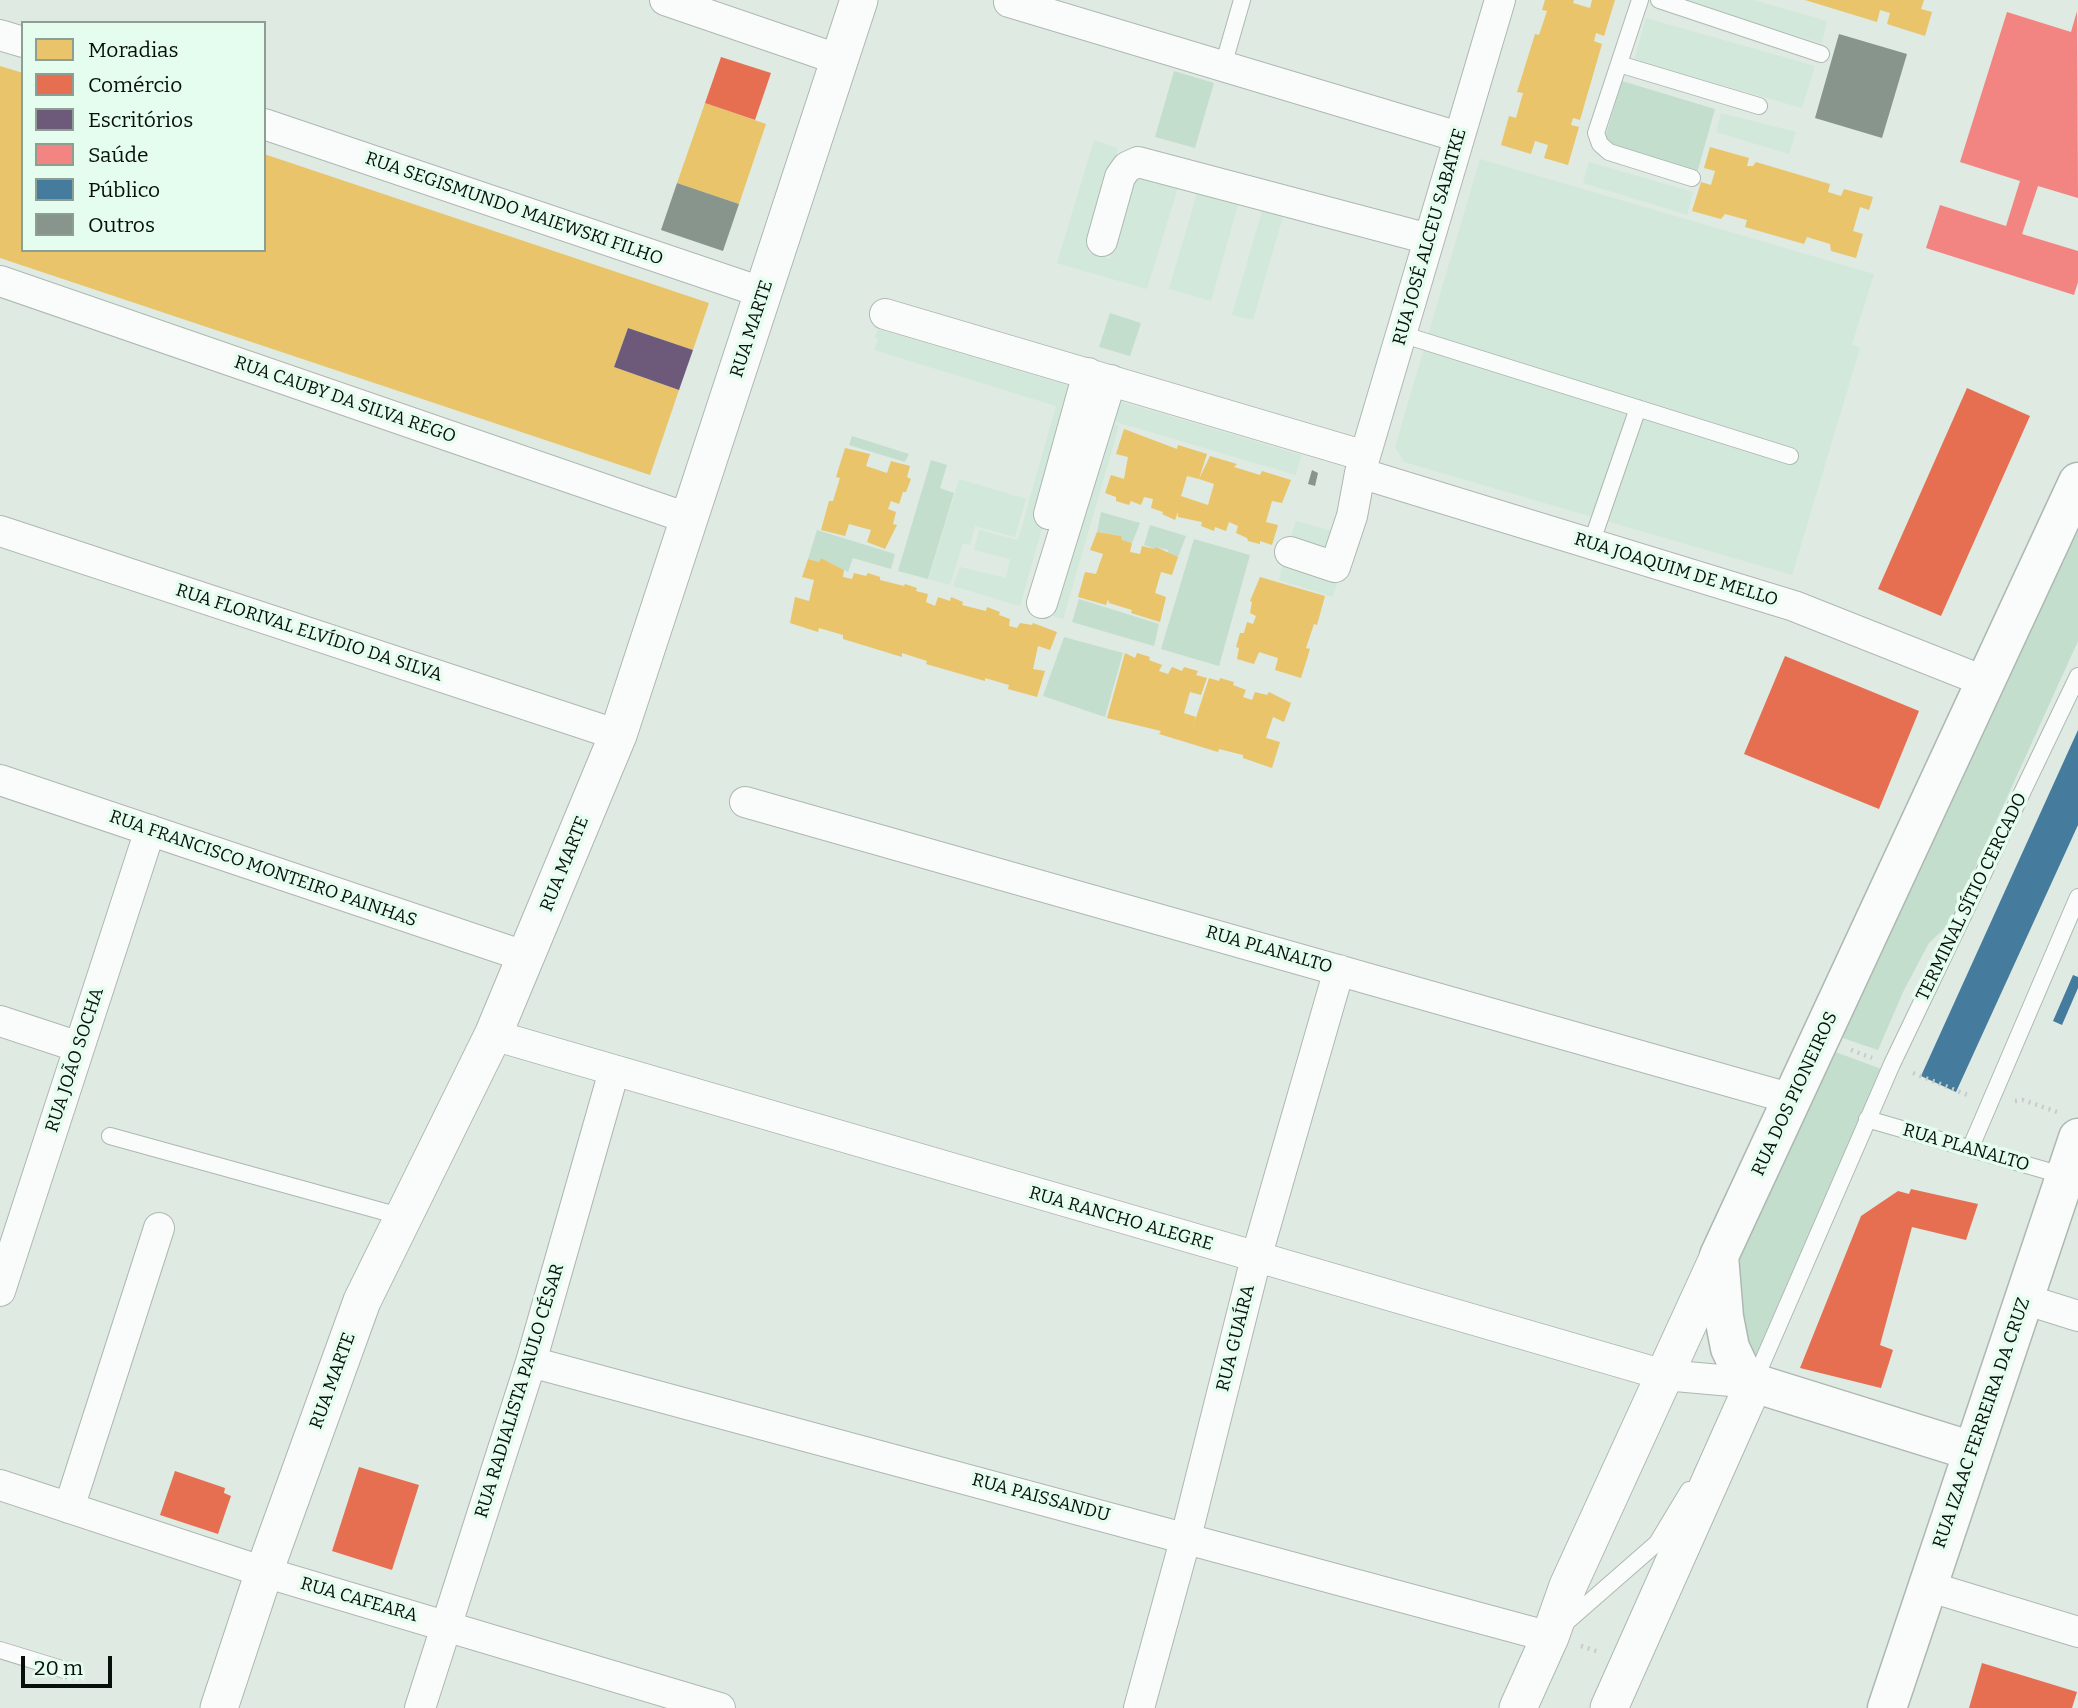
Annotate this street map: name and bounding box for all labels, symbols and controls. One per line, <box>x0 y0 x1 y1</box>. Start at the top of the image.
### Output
legend <box>21 21 266 252</box>
text: Moradias <box>88 37 179 63</box>
text: Comércio <box>88 72 182 98</box>
text: Escritórios <box>88 107 193 133</box>
street label: RUA JOSÉ ALCEU SABATKE <box>1389 126 1471 348</box>
text: Saúde <box>88 142 149 168</box>
street label: RUA SEGISMUNDO MAIEWSKI FILHO <box>362 148 666 270</box>
text: Público <box>88 177 160 203</box>
text: Outros <box>88 212 155 238</box>
street label: RUA MARTE <box>726 278 778 380</box>
street label: RUA CAUBY DA SILVA REGO <box>231 352 459 448</box>
street label: RUA JOAQUIM DE MELLO <box>1571 529 1781 611</box>
street label: RUA FLORIVAL ELVÍDIO DA SILVA <box>173 580 445 686</box>
street label: TERMINAL SÍTIO CERCADO <box>1912 789 2032 1005</box>
street label: RUA FRANCISCO MONTEIRO PAINHAS <box>106 806 420 932</box>
street label: RUA MARTE <box>536 813 594 915</box>
street label: RUA PLANALTO <box>1203 922 1335 978</box>
street label: RUA JOÃO SOCHA <box>41 985 109 1135</box>
street label: RUA DOS PIONEIROS <box>1748 1009 1842 1179</box>
street label: RUA PLANALTO <box>1900 1120 2032 1176</box>
street label: RUA RANCHO ALEGRE <box>1026 1182 1216 1256</box>
street label: RUA RADIALISTA PAULO CÉSAR <box>471 1261 569 1521</box>
street label: RUA GUAÍRA <box>1212 1282 1260 1394</box>
street label: RUA IZAAC FERREIRA DA CRUZ <box>1929 1295 2035 1551</box>
street label: RUA MARTE <box>306 1330 360 1432</box>
street label: RUA PAISSANDU <box>970 1469 1112 1527</box>
street label: RUA CAFEARA <box>298 1573 420 1627</box>
scale bar <box>24 1642 116 1686</box>
text: 20 m <box>34 1655 83 1681</box>

